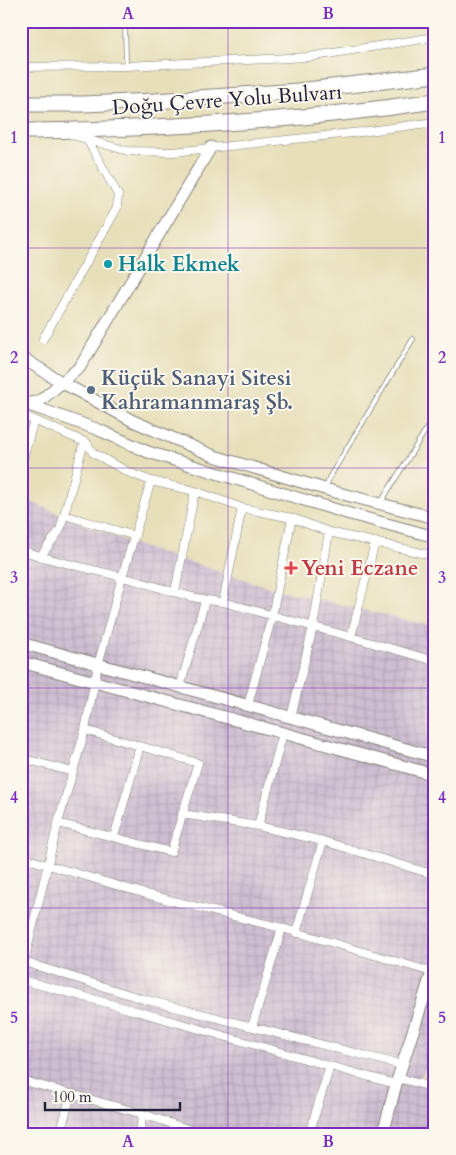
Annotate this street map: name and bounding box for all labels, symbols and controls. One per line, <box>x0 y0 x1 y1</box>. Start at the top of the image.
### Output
text: A <box>122 3 134 25</box>
text: B <box>322 3 334 25</box>
street label: Doğu Çevre Yolu Bulvarı <box>111 77 343 122</box>
text: 1 <box>10 127 18 149</box>
text: 1 <box>438 127 446 149</box>
place label: Halk Ekmek <box>118 250 240 279</box>
marker: Halk Ekmek <box>102 258 114 270</box>
text: 2 <box>10 347 18 369</box>
text: 2 <box>438 347 446 369</box>
place label: Küçük Sanayi Sitesi Kahramanmaraş Şb. <box>101 364 293 417</box>
marker: Küçük Sanayi Sitesi Kahramanmaraş Şb. <box>85 384 97 396</box>
place label: Yeni Eczane <box>301 554 418 583</box>
marker: Yeni Eczane <box>285 562 297 574</box>
text: 3 <box>10 567 18 589</box>
text: 3 <box>438 567 446 589</box>
text: 4 <box>10 787 18 809</box>
text: 4 <box>438 787 446 809</box>
text: 5 <box>10 1007 18 1029</box>
text: 5 <box>438 1007 446 1029</box>
scale bar <box>45 1080 180 1112</box>
text: 100 m <box>52 1087 92 1107</box>
text: A <box>122 1131 134 1153</box>
text: B <box>322 1131 334 1153</box>

